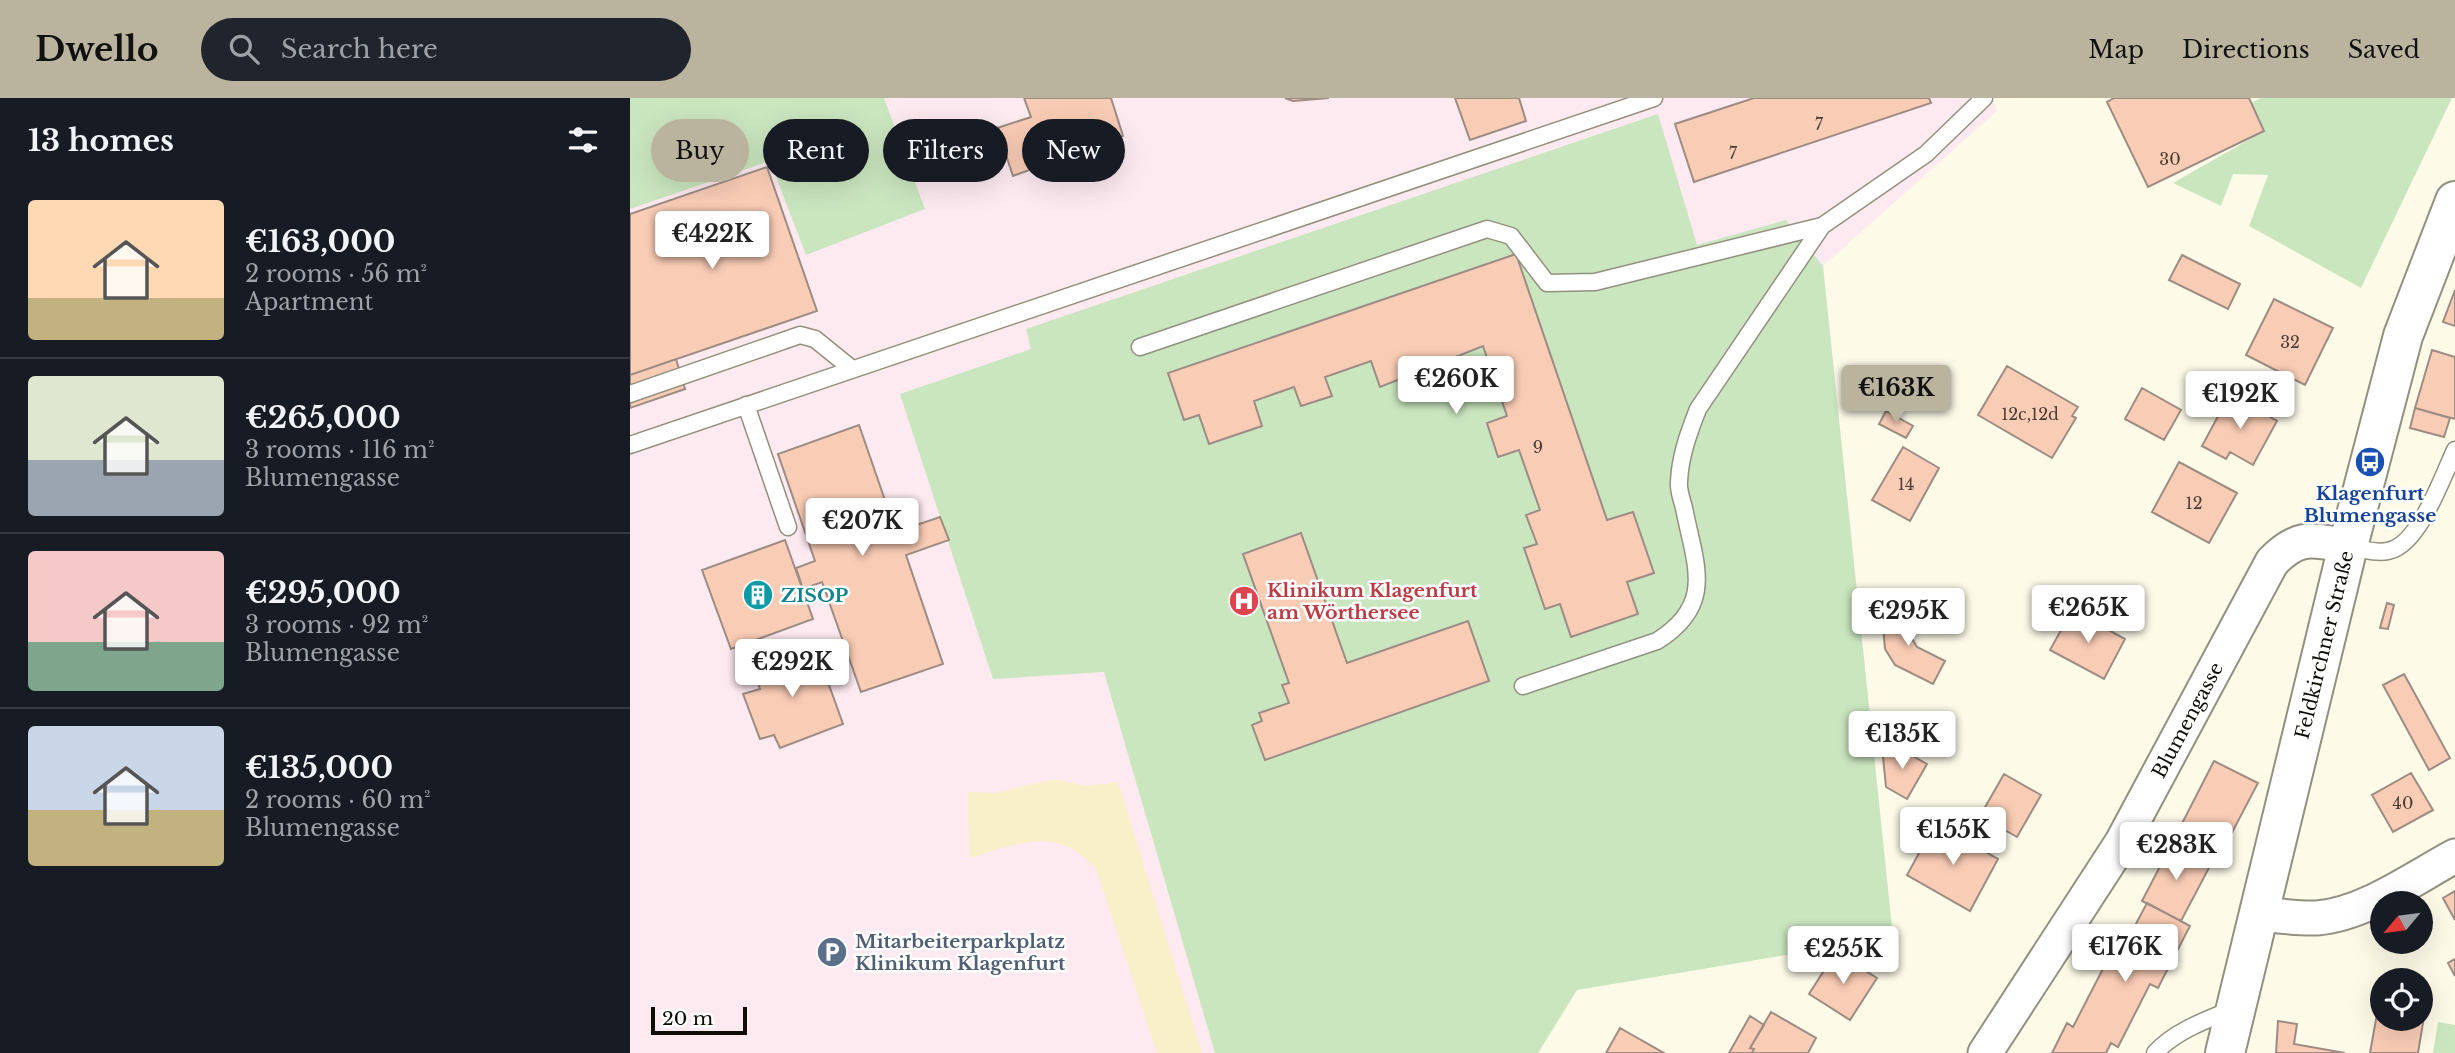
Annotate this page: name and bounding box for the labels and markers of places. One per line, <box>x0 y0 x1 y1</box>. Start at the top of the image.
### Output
pin: €422K <box>663 212 761 271</box>
pin: €260K <box>1407 356 1505 416</box>
pin: €163K <box>1847 366 1945 425</box>
pin: €192K <box>2191 372 2289 431</box>
bus stop icon: Klagenfurt Blumengasse <box>2353 445 2387 479</box>
place label: Klagenfurt Blumengasse <box>2304 482 2436 527</box>
pin: €207K <box>813 498 911 558</box>
building icon: ZISOP <box>741 578 775 612</box>
place label: Klinikum Klagenfurt am Wörthersee <box>1267 579 1478 624</box>
place label: ZISOP <box>781 584 849 607</box>
hospital icon: Klinikum Klagenfurt am Wörthersee <box>1227 584 1261 618</box>
pin: €265K <box>2039 586 2137 645</box>
pin: €295K <box>1859 588 1957 648</box>
pin: €292K <box>743 640 841 699</box>
pin: €135K <box>1853 712 1951 771</box>
pin: €155K <box>1904 808 2002 867</box>
pin: €283K <box>2127 822 2225 882</box>
pin: €176K <box>2076 924 2174 984</box>
pin: €255K <box>1794 926 1892 986</box>
place label: Mitarbeiterparkplatz Klinikum Klagenfurt <box>855 930 1066 975</box>
parking icon: Mitarbeiterparkplatz Klinikum Klagenfurt <box>815 935 849 969</box>

